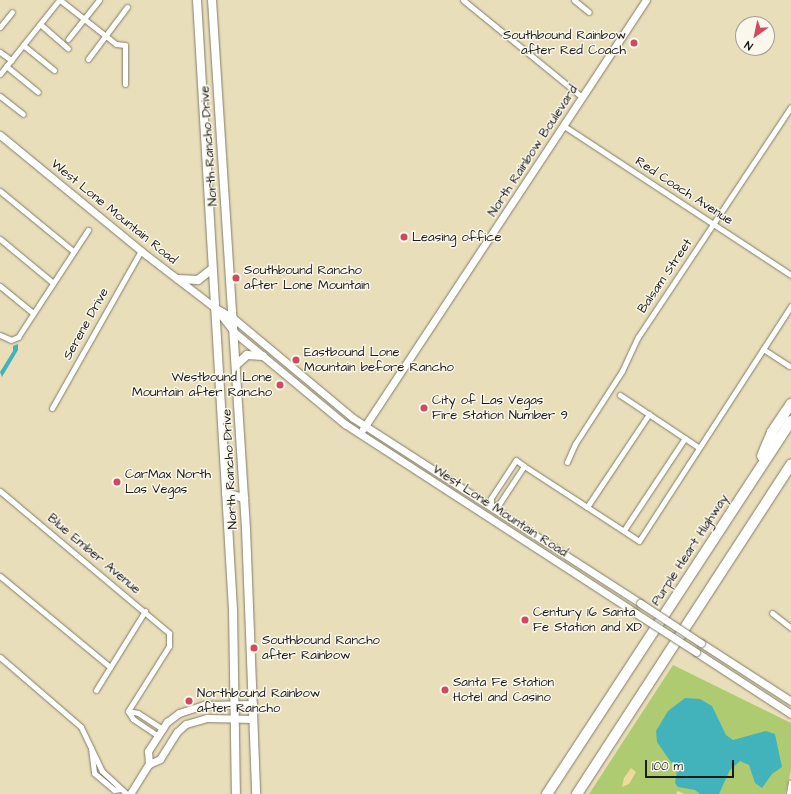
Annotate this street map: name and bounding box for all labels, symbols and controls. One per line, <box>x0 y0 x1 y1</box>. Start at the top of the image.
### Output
north arrow <box>735 16 775 56</box>
place label: Southbound Rainbow after Red Coach <box>503 28 626 59</box>
text: N <box>742 37 756 54</box>
marker: Southbound Rainbow after Red Coach <box>629 38 639 48</box>
street label: North Rainbow Boulevard <box>485 82 581 220</box>
street label: North Rancho Drive <box>197 85 221 207</box>
street label: Red Coach Avenue <box>632 154 736 228</box>
street label: West Lone Mountain Road <box>48 156 180 268</box>
place label: Leasing office <box>412 229 502 245</box>
marker: Leasing office <box>399 232 409 242</box>
street label: Balsam Street <box>634 236 696 316</box>
place label: Southbound Rancho after Lone Mountain <box>244 263 370 294</box>
marker: Southbound Rancho after Lone Mountain <box>231 273 241 283</box>
street label: Serene Drive <box>60 285 112 363</box>
place label: Eastbound Lone Mountain before Rancho <box>304 345 454 376</box>
marker: Eastbound Lone Mountain before Rancho <box>291 355 301 365</box>
place label: Westbound Lone Mountain after Rancho <box>132 370 272 401</box>
marker: Westbound Lone Mountain after Rancho <box>275 380 285 390</box>
place label: City of Las Vegas Fire Station Number 9 <box>432 393 568 424</box>
marker: City of Las Vegas Fire Station Number 9 <box>419 403 429 413</box>
street label: North Rancho Drive <box>219 408 241 530</box>
street label: West Lone Mountain Road <box>430 461 570 561</box>
place label: CarMax North Las Vegas <box>125 467 211 498</box>
marker: CarMax North Las Vegas <box>112 477 122 487</box>
street label: Purple Heart Highway <box>648 491 732 609</box>
street label: Blue Ember Avenue <box>44 510 144 598</box>
place label: Century 16 Santa Fe Station and XD <box>533 605 642 636</box>
marker: Century 16 Santa Fe Station and XD <box>520 615 530 625</box>
place label: Southbound Rancho after Rainbow <box>262 633 380 664</box>
marker: Southbound Rancho after Rainbow <box>249 643 259 653</box>
place label: Santa Fe Station Hotel and Casino <box>453 675 554 706</box>
marker: Santa Fe Station Hotel and Casino <box>440 685 450 695</box>
place label: Northbound Rainbow after Rancho <box>197 686 320 717</box>
marker: Northbound Rainbow after Rancho <box>184 696 194 706</box>
scale bar <box>647 752 736 778</box>
text: 100 m <box>652 758 683 775</box>

